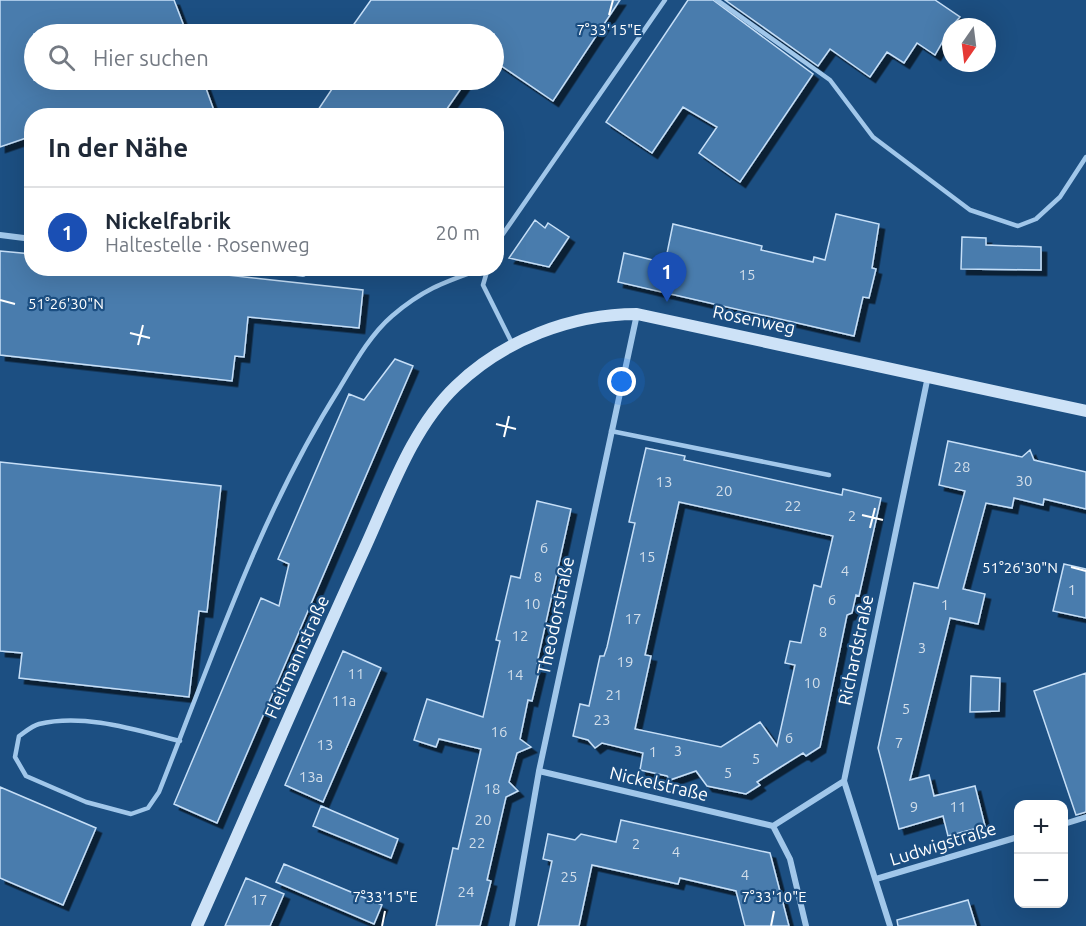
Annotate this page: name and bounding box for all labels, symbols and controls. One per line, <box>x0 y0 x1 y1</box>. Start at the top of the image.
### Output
north arrow <box>942 18 996 72</box>
text: 7°33'15"E <box>576 21 642 38</box>
search box <box>24 24 504 90</box>
icon: search <box>45 41 78 74</box>
text: Hier suchen <box>93 45 209 70</box>
text: In der Nähe <box>48 133 188 162</box>
text: Nickelfabrik <box>105 208 231 233</box>
text: 1 <box>62 221 73 244</box>
text: 20 m <box>436 221 480 244</box>
text: Haltestelle · Rosenweg <box>105 233 310 256</box>
pin: 1 <box>648 252 686 302</box>
house number: 15 <box>739 266 755 283</box>
text: 51°26'30"N <box>28 295 104 312</box>
street label: Rosenweg <box>711 301 797 338</box>
your location <box>607 367 636 396</box>
house number: 28 <box>954 458 970 475</box>
house number: 30 <box>1016 472 1032 489</box>
house number: 13 <box>656 473 672 490</box>
house number: 20 <box>716 482 732 499</box>
house number: 22 <box>785 497 801 514</box>
house number: 2 <box>848 507 856 524</box>
house number: 6 <box>540 539 548 556</box>
house number: 15 <box>639 548 655 565</box>
street label: Theodorstraße <box>533 555 577 677</box>
text: 51°26'30"N <box>982 559 1058 576</box>
house number: 4 <box>841 562 849 579</box>
house number: 8 <box>534 568 542 585</box>
house number: 1 <box>1068 581 1076 598</box>
house number: 6 <box>828 591 836 608</box>
street label: Fleitmannstraße <box>260 592 332 721</box>
street label: Richardstraße <box>834 593 877 707</box>
house number: 10 <box>524 595 540 612</box>
house number: 1 <box>941 596 949 613</box>
house number: 17 <box>625 610 641 627</box>
house number: 8 <box>819 623 827 640</box>
house number: 12 <box>512 627 528 644</box>
house number: 3 <box>918 639 926 656</box>
house number: 19 <box>617 653 633 670</box>
house number: 11 <box>348 665 364 682</box>
house number: 14 <box>507 666 523 683</box>
house number: 10 <box>804 674 820 691</box>
house number: 21 <box>606 686 622 703</box>
house number: 11a <box>332 692 356 709</box>
house number: 5 <box>902 700 910 717</box>
house number: 23 <box>594 711 610 728</box>
house number: 16 <box>491 723 507 740</box>
house number: 6 <box>785 729 793 746</box>
house number: 7 <box>895 734 903 751</box>
house number: 13 <box>317 736 333 753</box>
house number: 3 <box>674 742 682 759</box>
house number: 1 <box>649 743 657 760</box>
house number: 5 <box>752 750 760 767</box>
street label: Nickelstraße <box>608 762 711 804</box>
house number: 5 <box>724 764 732 781</box>
house number: 13a <box>299 768 323 785</box>
house number: 18 <box>484 780 500 797</box>
house number: 9 <box>910 798 918 815</box>
house number: 11 <box>950 798 966 815</box>
map controls <box>1014 800 1068 908</box>
button: + <box>1014 800 1068 854</box>
house number: 20 <box>475 811 491 828</box>
street label: Ludwigstraße <box>887 817 998 869</box>
house number: 22 <box>469 834 485 851</box>
house number: 2 <box>632 835 640 852</box>
house number: 4 <box>672 843 680 860</box>
button: − <box>1014 854 1068 908</box>
house number: 4 <box>741 866 749 883</box>
house number: 25 <box>561 868 577 885</box>
house number: 24 <box>458 883 474 900</box>
text: 7°33'15"E <box>352 888 418 905</box>
text: 7°33'10"E <box>741 888 807 905</box>
house number: 17 <box>251 891 267 908</box>

